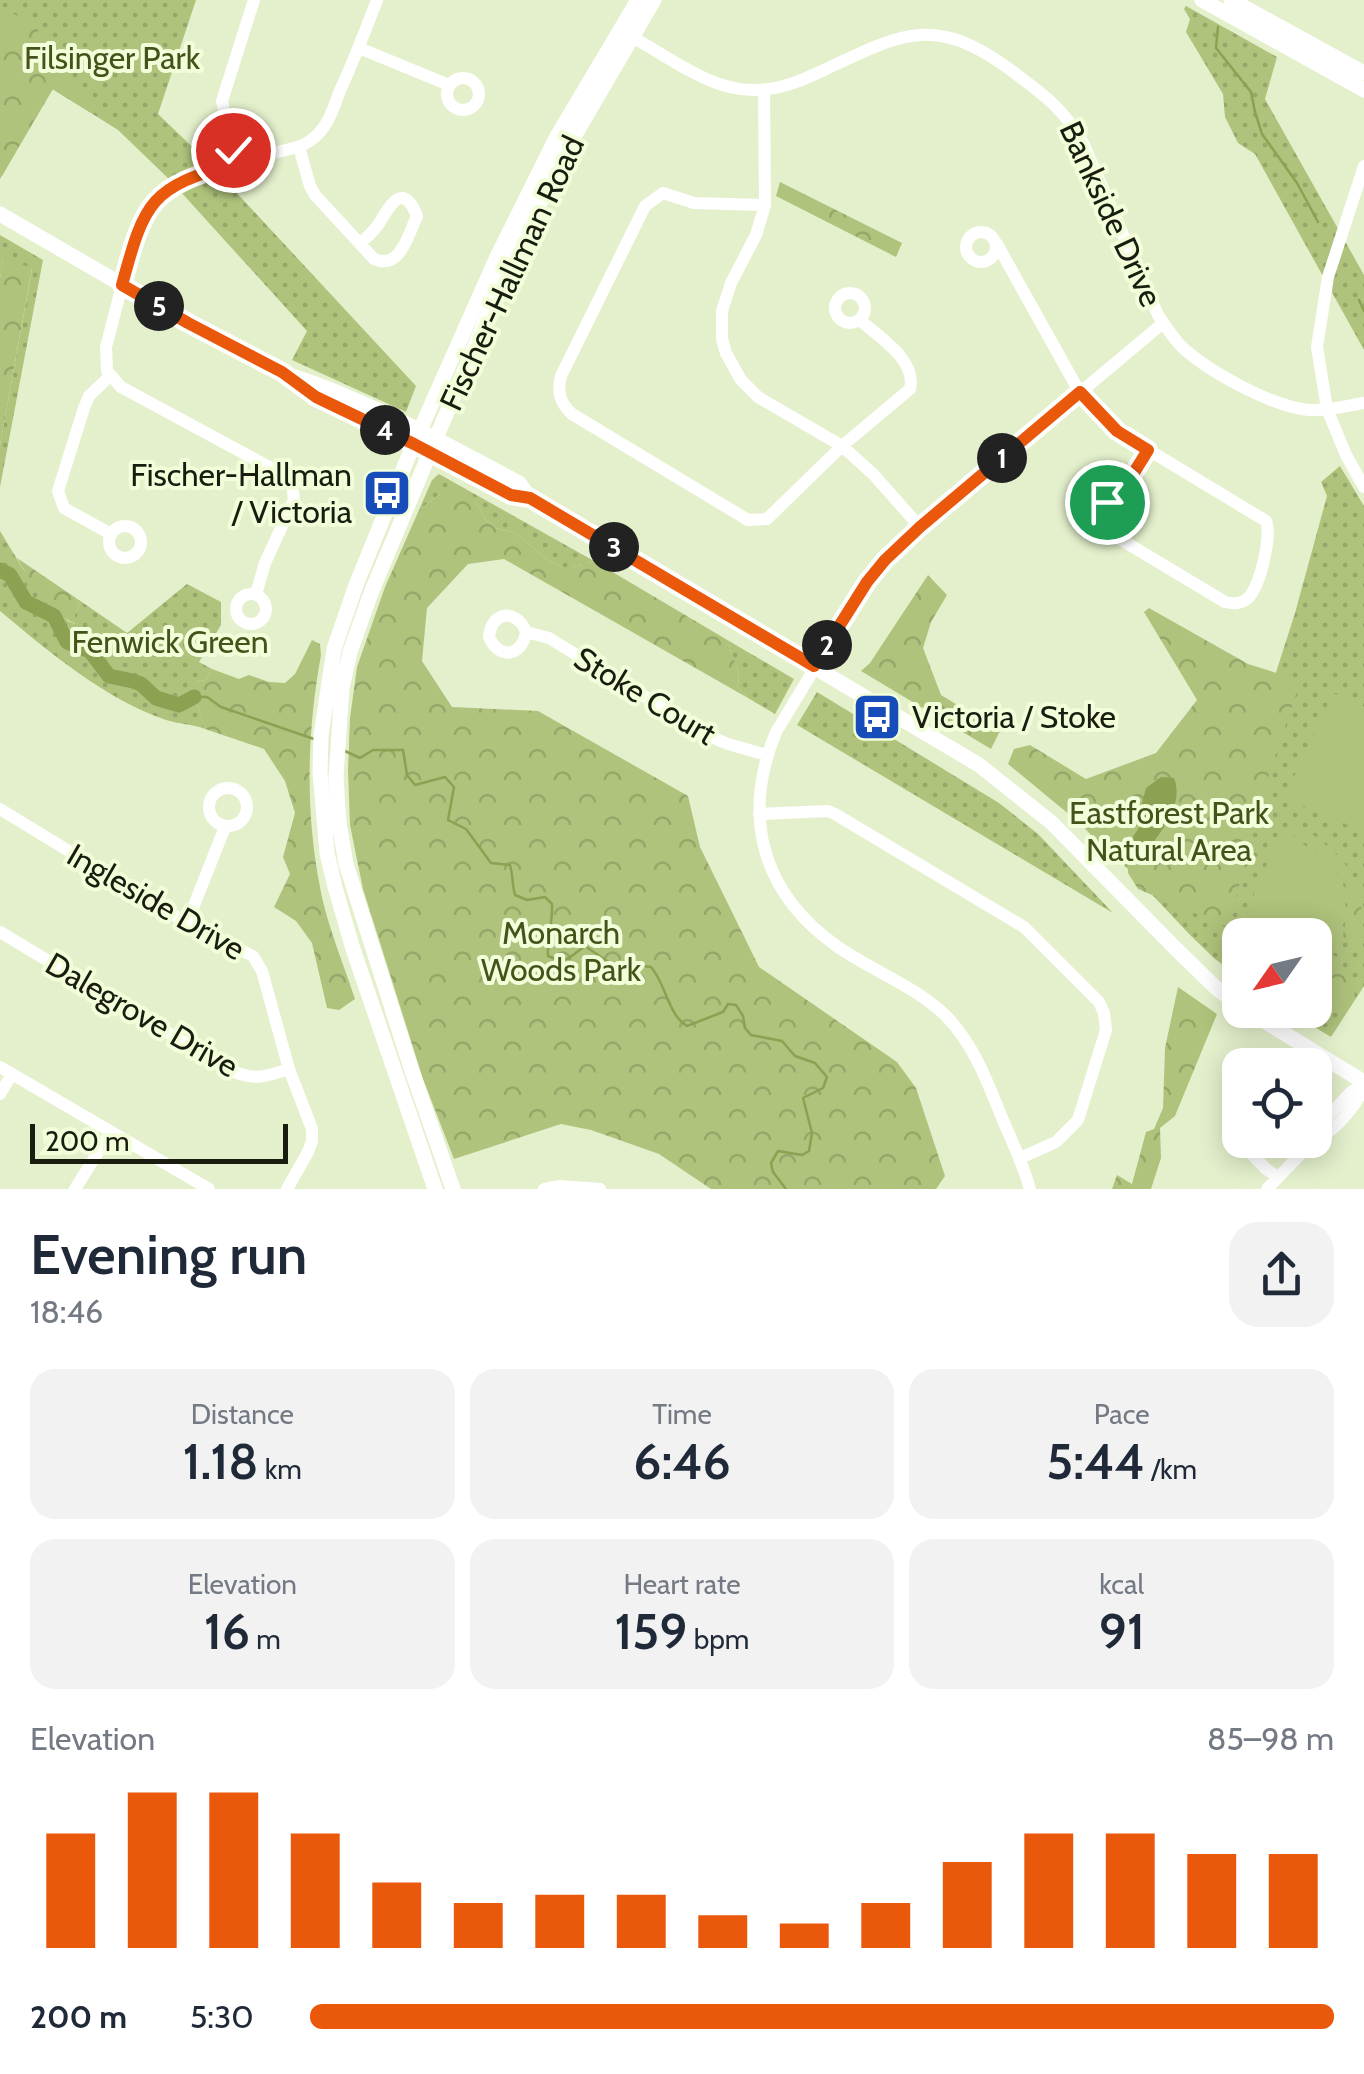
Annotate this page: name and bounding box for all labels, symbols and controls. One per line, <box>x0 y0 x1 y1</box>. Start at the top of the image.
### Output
park label: Filsinger Park <box>24 38 201 77</box>
pin <box>191 108 276 193</box>
street label: Bankside Drive <box>1052 115 1171 313</box>
icon: check <box>206 123 261 178</box>
street label: Fischer-Hallman Road <box>431 129 592 416</box>
pin: 5 <box>134 281 184 331</box>
text: 5 <box>151 289 167 323</box>
pin: 4 <box>360 405 410 455</box>
text: 4 <box>376 413 394 447</box>
pin: 1 <box>977 433 1027 483</box>
text: 1 <box>997 441 1007 475</box>
place label: Fischer-Hallman / Victoria <box>130 455 353 531</box>
pin <box>1065 460 1150 545</box>
bus stop icon: Fischer-Hallman / Victoria <box>361 467 413 519</box>
icon: arrive <box>1080 475 1135 530</box>
pin: 3 <box>589 522 639 572</box>
text: 3 <box>606 530 622 564</box>
pin: 2 <box>802 620 852 670</box>
park label: Fenwick Green <box>71 622 269 661</box>
text: 2 <box>820 628 834 662</box>
street label: Stoke Court <box>567 638 723 753</box>
bus stop icon: Victoria / Stoke <box>851 691 903 743</box>
place label: Victoria / Stoke <box>912 697 1116 736</box>
park label: Eastforest Park Natural Area <box>1069 793 1270 869</box>
street label: Ingleside Drive <box>60 835 252 968</box>
park label: Monarch Woods Park <box>481 913 642 989</box>
north arrow <box>1222 918 1332 1028</box>
map controls <box>1222 918 1332 1158</box>
street label: Dalegrove Drive <box>39 944 245 1085</box>
button: locate <box>1222 1048 1332 1158</box>
scale bar <box>30 1119 288 1164</box>
text: 200 m <box>45 1124 130 1158</box>
text: Evening run <box>30 1221 307 1288</box>
button: share <box>1229 1222 1334 1327</box>
text: 18:46 <box>30 1292 103 1331</box>
text: Distance <box>191 1397 294 1431</box>
text: Time <box>652 1397 712 1431</box>
text: Pace <box>1094 1397 1150 1431</box>
text: 1.18 <box>183 1431 258 1492</box>
text: 6:46 <box>633 1431 731 1492</box>
text: 5:44 <box>1046 1431 1145 1492</box>
text: km <box>258 1452 302 1486</box>
text: /km <box>1145 1452 1197 1486</box>
text: Elevation <box>188 1567 297 1601</box>
text: Heart rate <box>623 1567 741 1601</box>
text: kcal <box>1099 1567 1144 1601</box>
text: 16 <box>204 1601 250 1662</box>
text: 159 <box>615 1601 687 1662</box>
text: 91 <box>1099 1601 1145 1662</box>
text: m <box>250 1622 281 1656</box>
text: bpm <box>687 1622 749 1656</box>
text: Elevation <box>30 1719 155 1758</box>
text: 85–98 m <box>1207 1719 1334 1758</box>
text: 200 m <box>30 1997 127 2036</box>
text: 5:30 <box>190 1997 254 2036</box>

